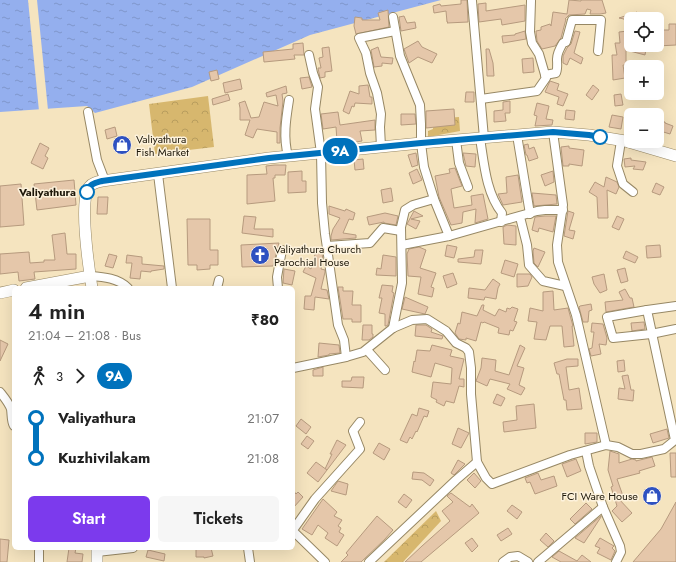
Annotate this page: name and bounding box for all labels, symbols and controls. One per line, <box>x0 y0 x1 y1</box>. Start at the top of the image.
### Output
map controls <box>624 12 664 148</box>
button: locate <box>624 12 664 52</box>
button: + <box>624 60 664 100</box>
button: − <box>624 108 664 148</box>
unlabelled marker <box>592 129 608 145</box>
place label: Valiyathura Fish Market <box>136 131 189 160</box>
shop icon: Valiyathura Fish Market <box>111 134 133 156</box>
line badge: 9A <box>322 138 358 164</box>
text: 9A <box>331 141 349 161</box>
place label: Valiyathura <box>18 184 76 200</box>
marker: Valiyathura <box>79 184 95 200</box>
place label: Valiyathura Church Parochial House <box>274 241 361 270</box>
church icon: Valiyathura Church Parochial House <box>249 244 271 266</box>
text: 4 min <box>28 295 85 327</box>
text: ₹80 <box>251 309 279 331</box>
text: 21:04 – 21:08 · Bus <box>28 326 141 345</box>
icon: walk <box>28 365 50 387</box>
icon: forward <box>69 365 91 387</box>
text: 9A <box>105 366 124 386</box>
text: 3 <box>56 367 63 386</box>
text: Valiyathura <box>58 407 136 429</box>
text: 21:07 <box>247 409 279 428</box>
text: Kuzhivilakam <box>58 447 150 469</box>
text: 21:08 <box>247 449 279 468</box>
shop icon: FCI Ware House <box>641 485 663 507</box>
place label: FCI Ware House <box>562 488 638 504</box>
button: Start <box>28 496 150 542</box>
button: Tickets <box>158 496 279 542</box>

